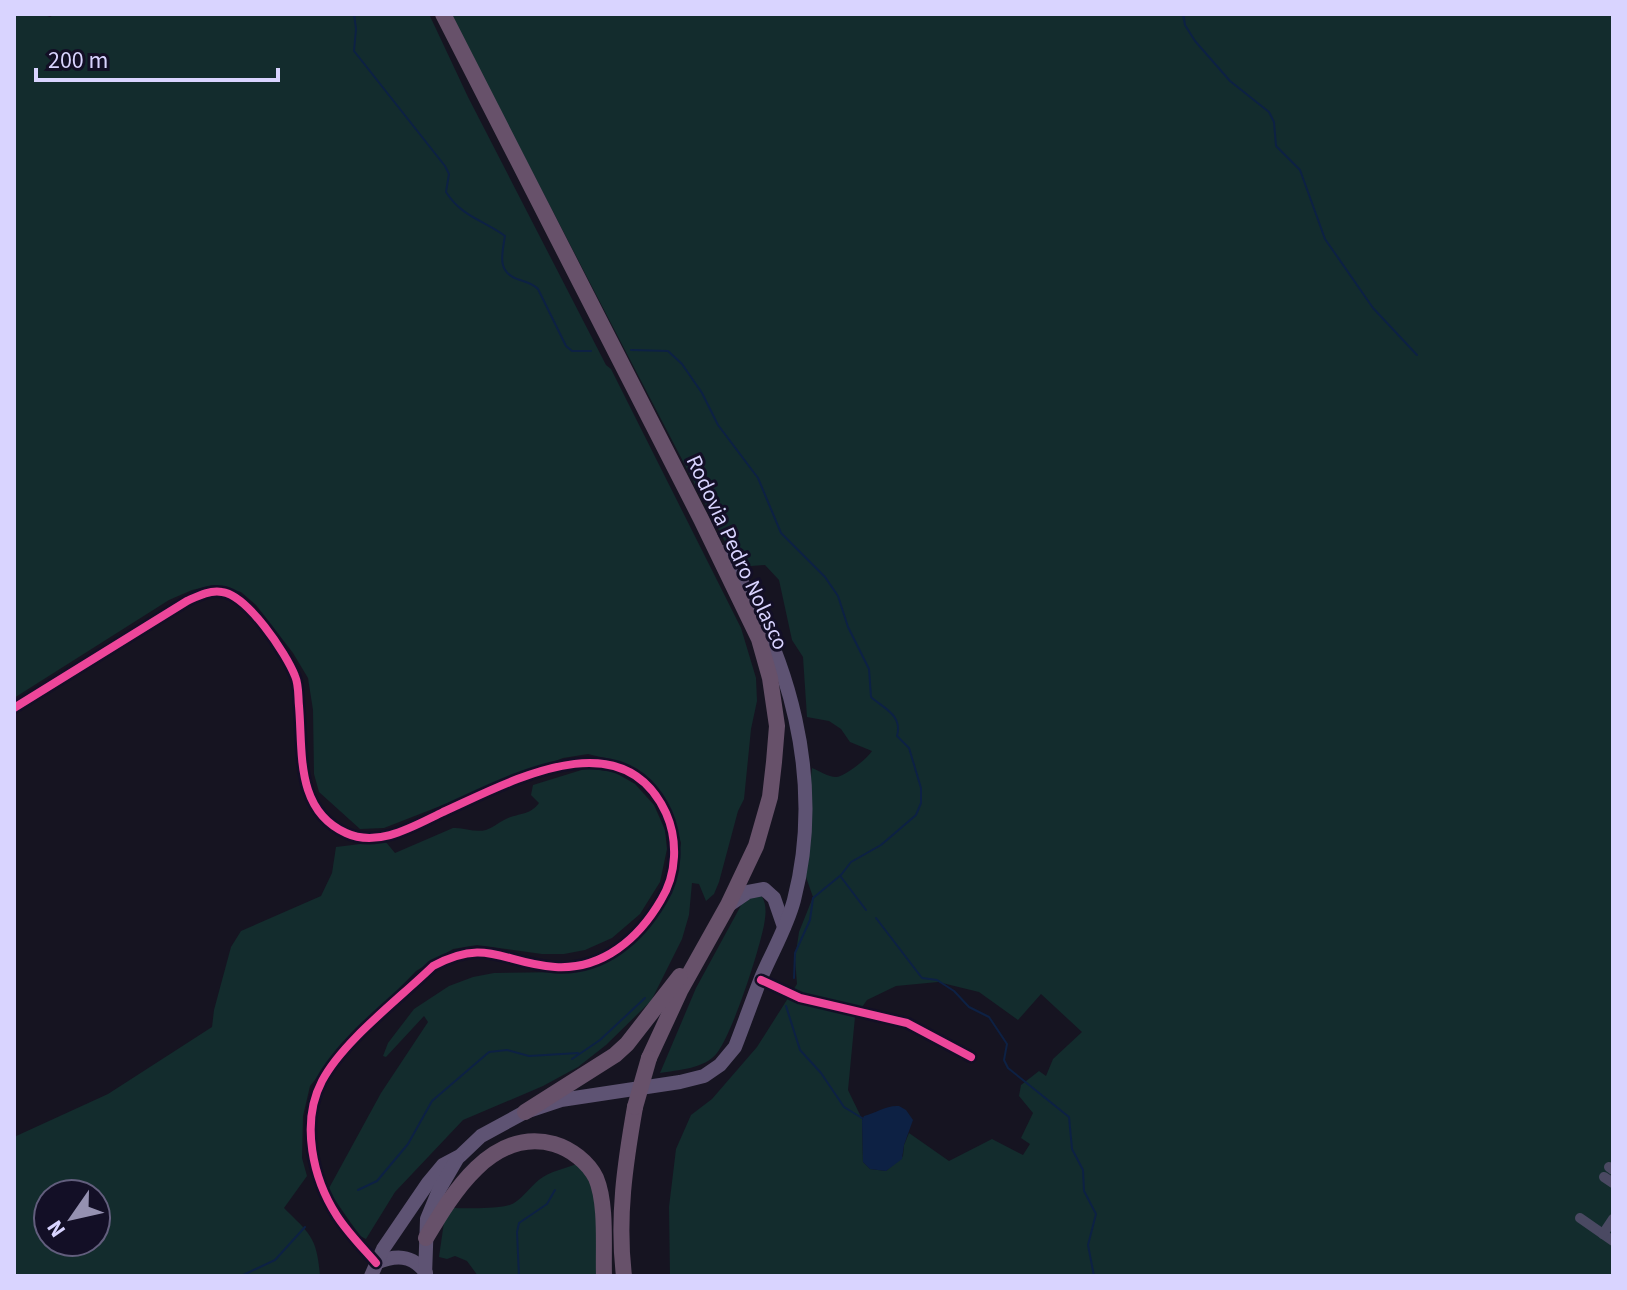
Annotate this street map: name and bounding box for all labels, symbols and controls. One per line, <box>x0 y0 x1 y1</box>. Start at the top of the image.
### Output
scale bar <box>36 32 278 82</box>
text: 200 m <box>48 43 108 78</box>
street label: Rodovia Pedro Nolasco <box>678 450 796 655</box>
north arrow <box>32 1178 112 1258</box>
text: N <box>39 1214 74 1244</box>

